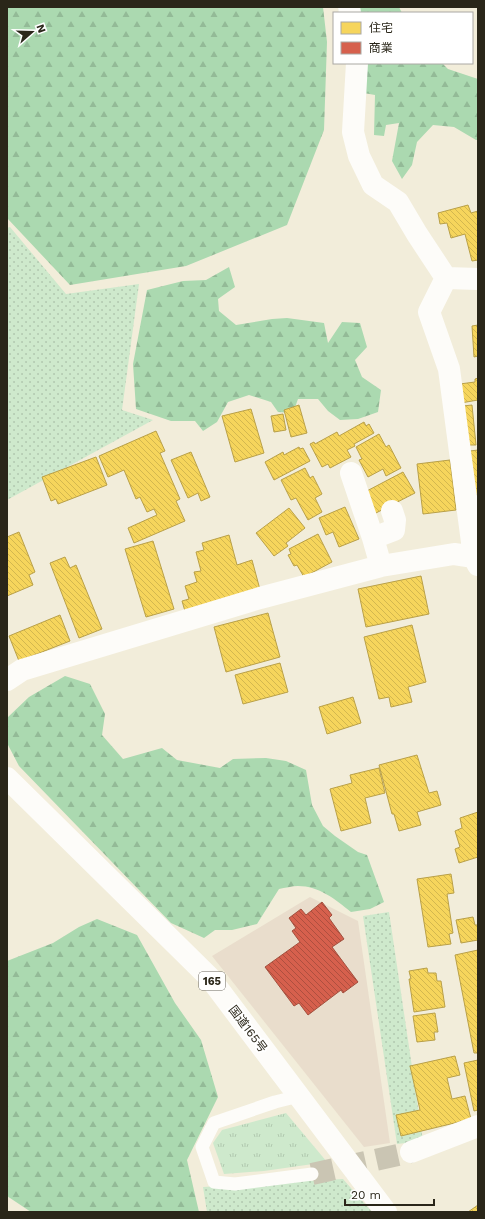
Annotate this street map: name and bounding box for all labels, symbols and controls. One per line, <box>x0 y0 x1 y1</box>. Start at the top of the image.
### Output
north arrow <box>12 12 52 52</box>
legend <box>333 12 473 64</box>
text: 住宅 <box>369 21 393 35</box>
text: N <box>33 23 48 35</box>
text: 商業 <box>369 41 393 55</box>
road number: 165 <box>199 972 225 990</box>
street label: 国道165号 <box>226 1003 270 1055</box>
scale bar <box>345 1181 434 1207</box>
text: 20 m <box>351 1188 381 1202</box>

